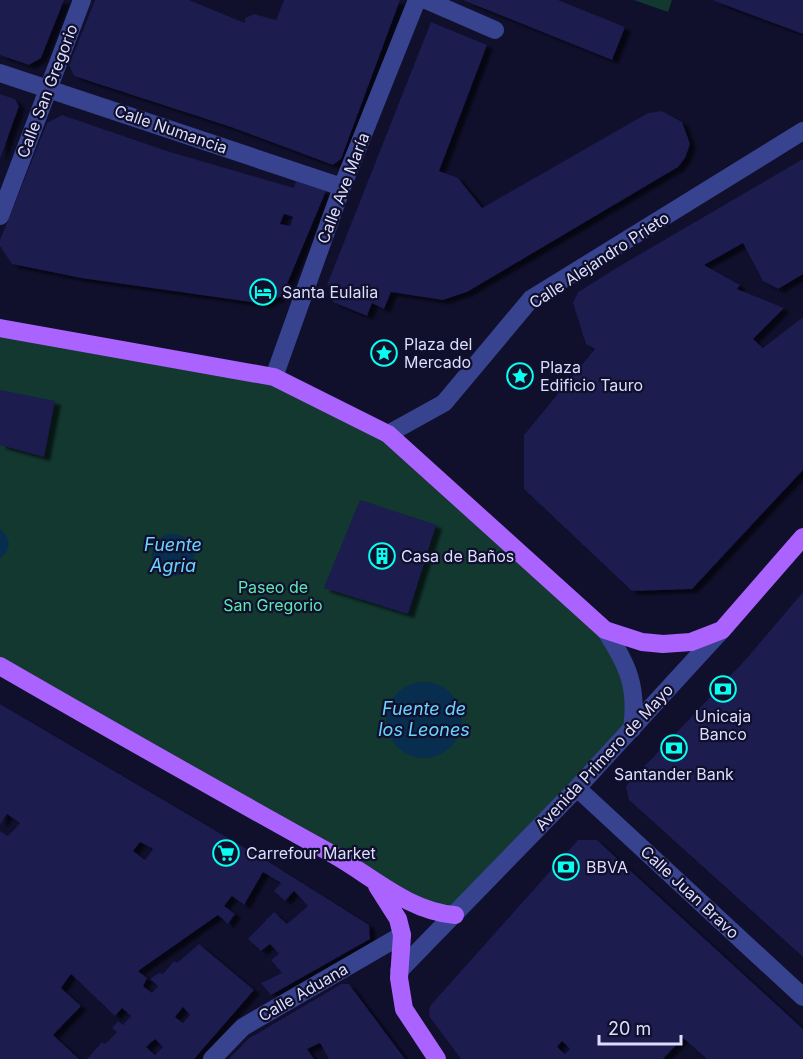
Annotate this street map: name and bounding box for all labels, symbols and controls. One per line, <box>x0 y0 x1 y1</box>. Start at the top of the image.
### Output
street label: Calle San Gregorio <box>12 21 82 161</box>
street label: Calle Numancia <box>112 100 230 158</box>
street label: Calle Ave María <box>313 130 373 246</box>
street label: Calle Alejandro Prieto <box>525 207 673 313</box>
hotel icon: Santa Eulalia <box>248 277 278 307</box>
place label: Santa Eulalia <box>282 282 378 302</box>
place label: Plaza del Mercado <box>404 334 472 372</box>
place icon: Plaza del Mercado <box>369 338 399 368</box>
place label: Plaza Edificio Tauro <box>540 357 643 395</box>
place icon: Plaza Edificio Tauro <box>505 361 535 391</box>
water label: Fuente Agria <box>144 534 202 576</box>
building icon: Casa de Baños <box>367 541 397 571</box>
place label: Casa de Baños <box>401 546 514 566</box>
park label: Paseo de San Gregorio <box>223 577 323 615</box>
bank icon: Unicaja Banco <box>708 674 738 704</box>
street label: Avenida Primero de Mayo <box>531 680 677 834</box>
water label: Fuente de los Leones <box>378 698 470 740</box>
place label: Unicaja Banco <box>695 706 751 744</box>
bank icon: Santander Bank <box>659 733 689 763</box>
place label: Santander Bank <box>614 764 734 784</box>
supermarket icon: Carrefour Market <box>211 838 241 868</box>
street label: Calle Juan Bravo <box>637 841 743 943</box>
place label: Carrefour Market <box>246 843 376 863</box>
bank icon: BBVA <box>551 852 581 882</box>
place label: BBVA <box>586 857 628 877</box>
street label: Calle Aduana <box>255 958 351 1026</box>
scale bar <box>599 1008 682 1046</box>
text: 20 m <box>608 1018 651 1039</box>

